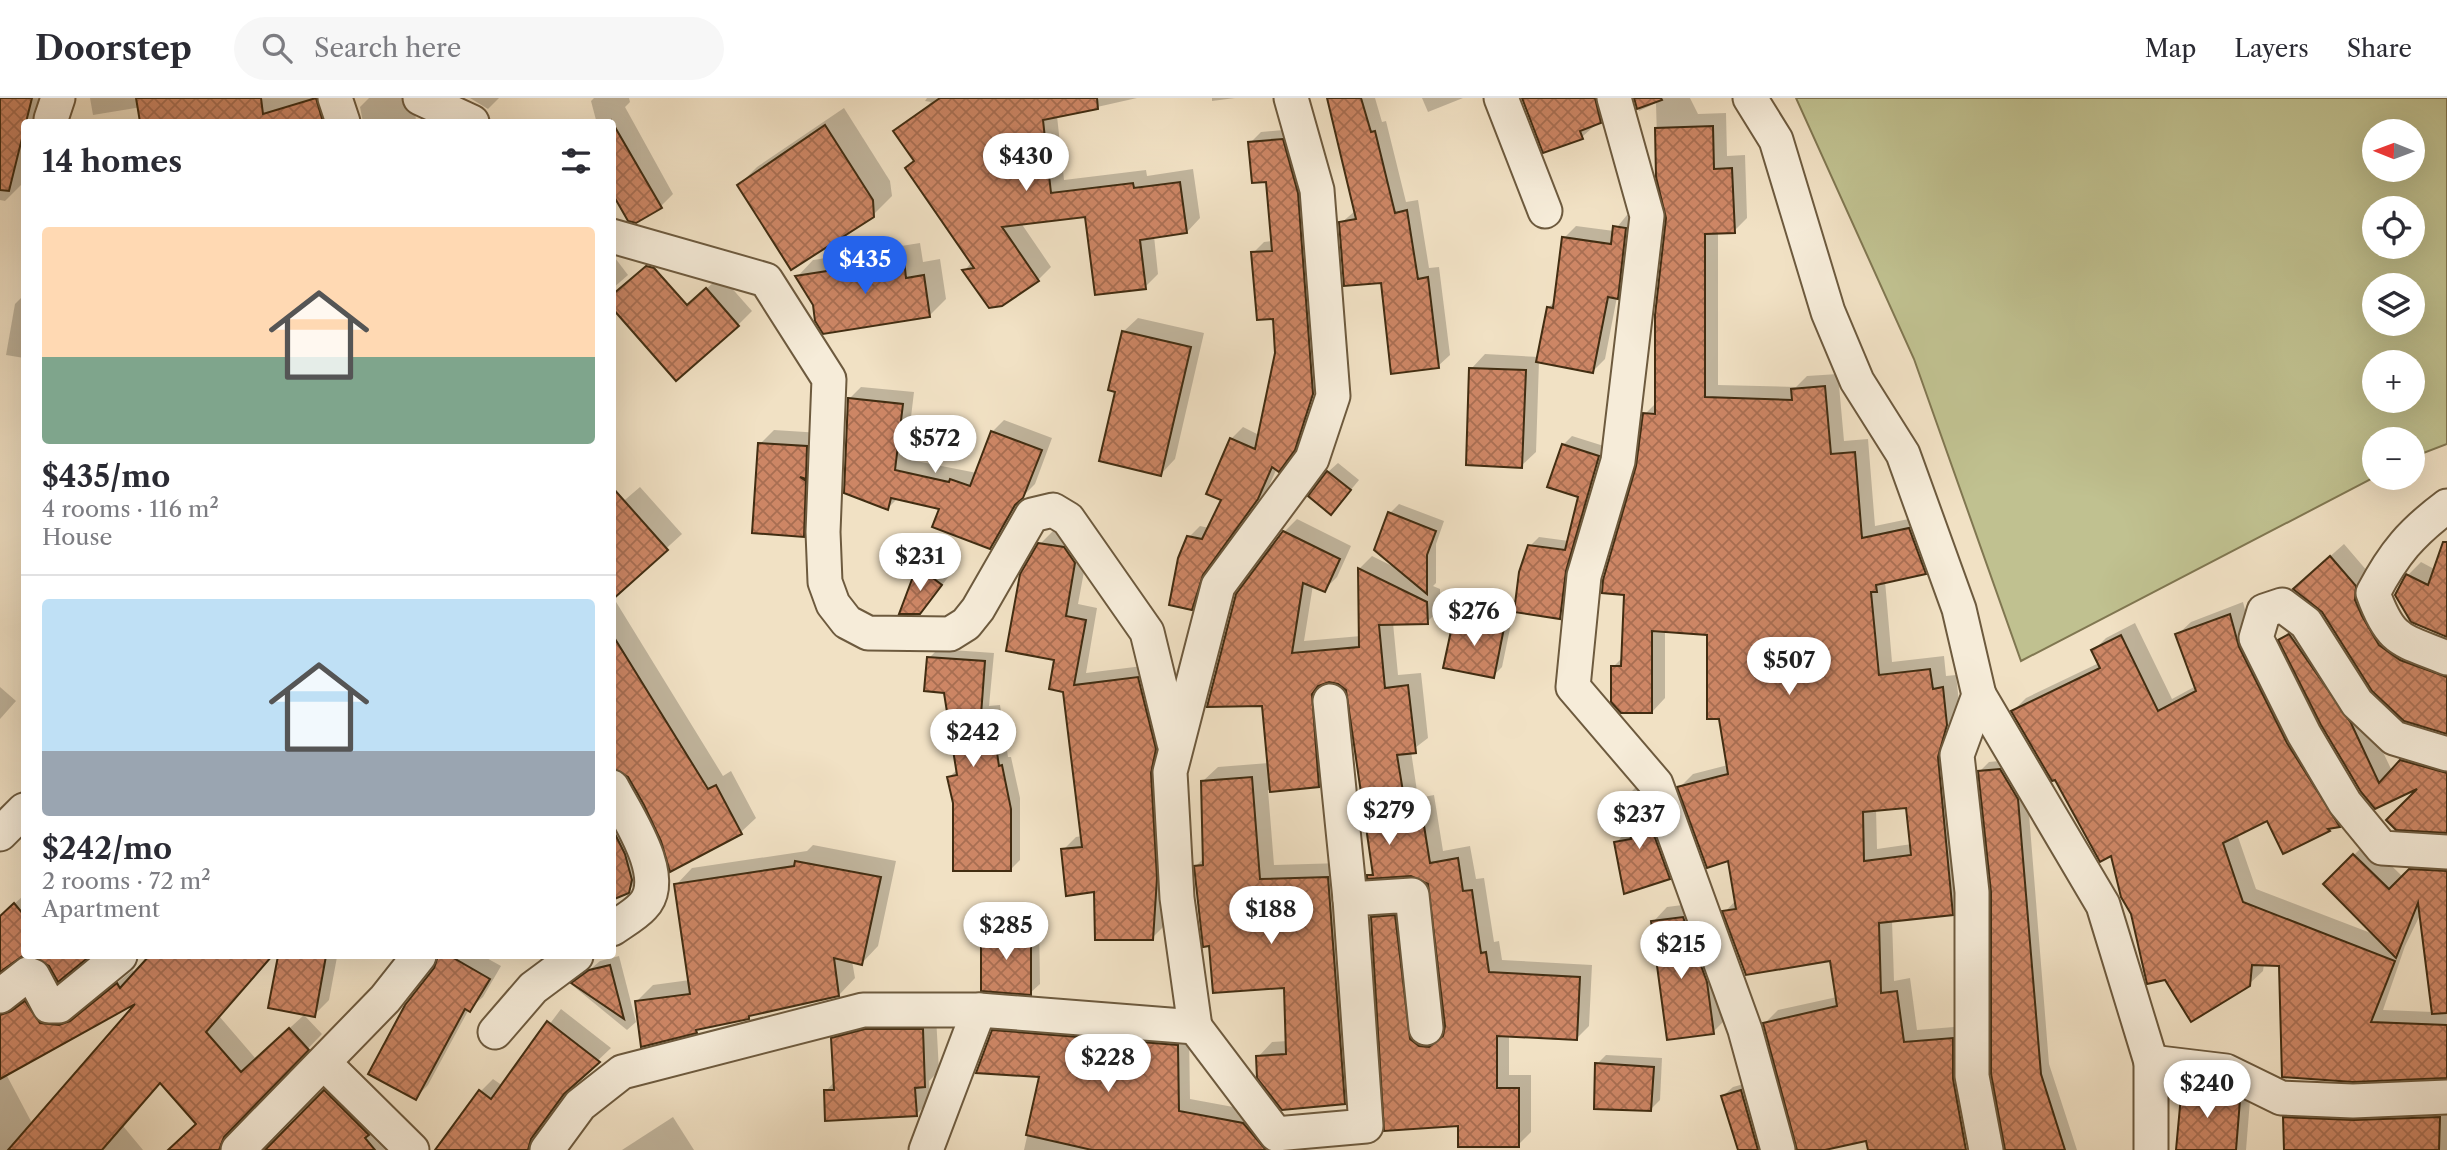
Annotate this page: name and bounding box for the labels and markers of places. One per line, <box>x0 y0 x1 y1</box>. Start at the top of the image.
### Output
pin: $430 <box>985 134 1067 193</box>
pin: $435 <box>824 236 906 296</box>
pin: $572 <box>894 416 976 475</box>
pin: $231 <box>879 533 961 593</box>
pin: $276 <box>1433 588 1515 648</box>
pin: $507 <box>1748 638 1830 697</box>
pin: $242 <box>932 710 1014 769</box>
pin: $279 <box>1348 788 1430 847</box>
pin: $237 <box>1598 792 1680 851</box>
pin: $188 <box>1230 886 1312 946</box>
pin: $285 <box>965 902 1047 962</box>
pin: $215 <box>1640 922 1722 981</box>
pin: $228 <box>1067 1034 1149 1094</box>
pin: $240 <box>2166 1060 2248 1120</box>

